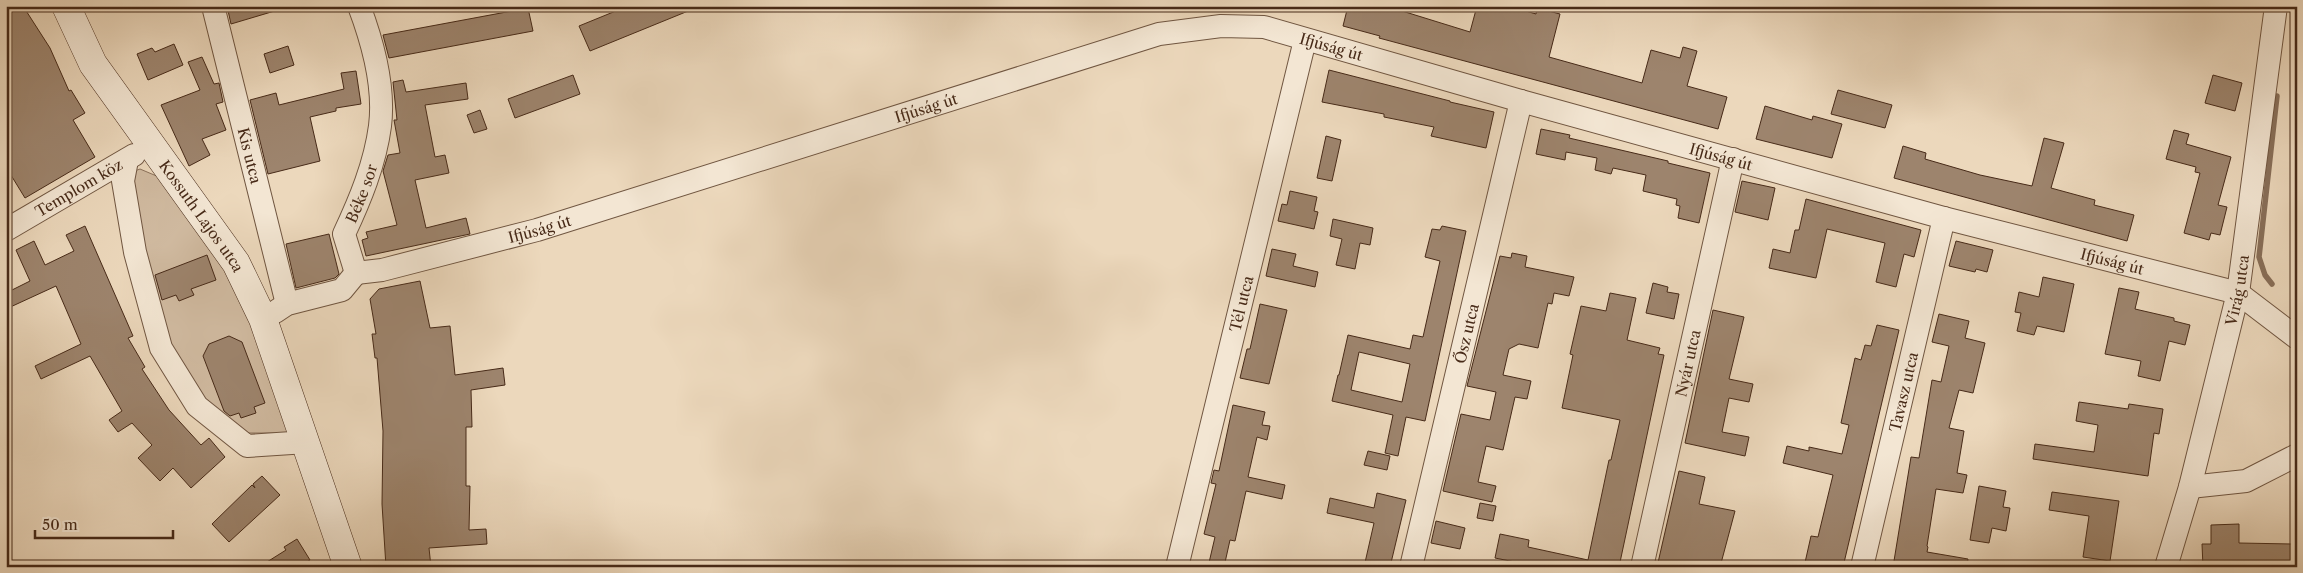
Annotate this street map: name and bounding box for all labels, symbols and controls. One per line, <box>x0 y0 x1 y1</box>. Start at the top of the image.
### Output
street label: Ifjúság út <box>1298 28 1366 65</box>
street label: Ifjúság út <box>892 88 960 126</box>
street label: Kis utca <box>234 125 266 186</box>
street label: Ifjúság út <box>1687 139 1755 174</box>
street label: Templom köz <box>31 154 126 221</box>
street label: Kossuth Lajos utca <box>155 156 248 275</box>
street label: Béke sor <box>341 161 381 226</box>
street label: Ifjúság út <box>506 210 574 247</box>
street label: Ifjúság út <box>2079 244 2147 278</box>
street label: Virág utca <box>2221 253 2252 329</box>
street label: Tél utca <box>1225 274 1257 334</box>
street label: Ősz utca <box>1450 301 1482 365</box>
street label: Nyár utca <box>1671 328 1704 398</box>
street label: Tavasz utca <box>1885 350 1922 434</box>
scale bar <box>35 508 172 540</box>
text: 50 m <box>42 515 78 534</box>

